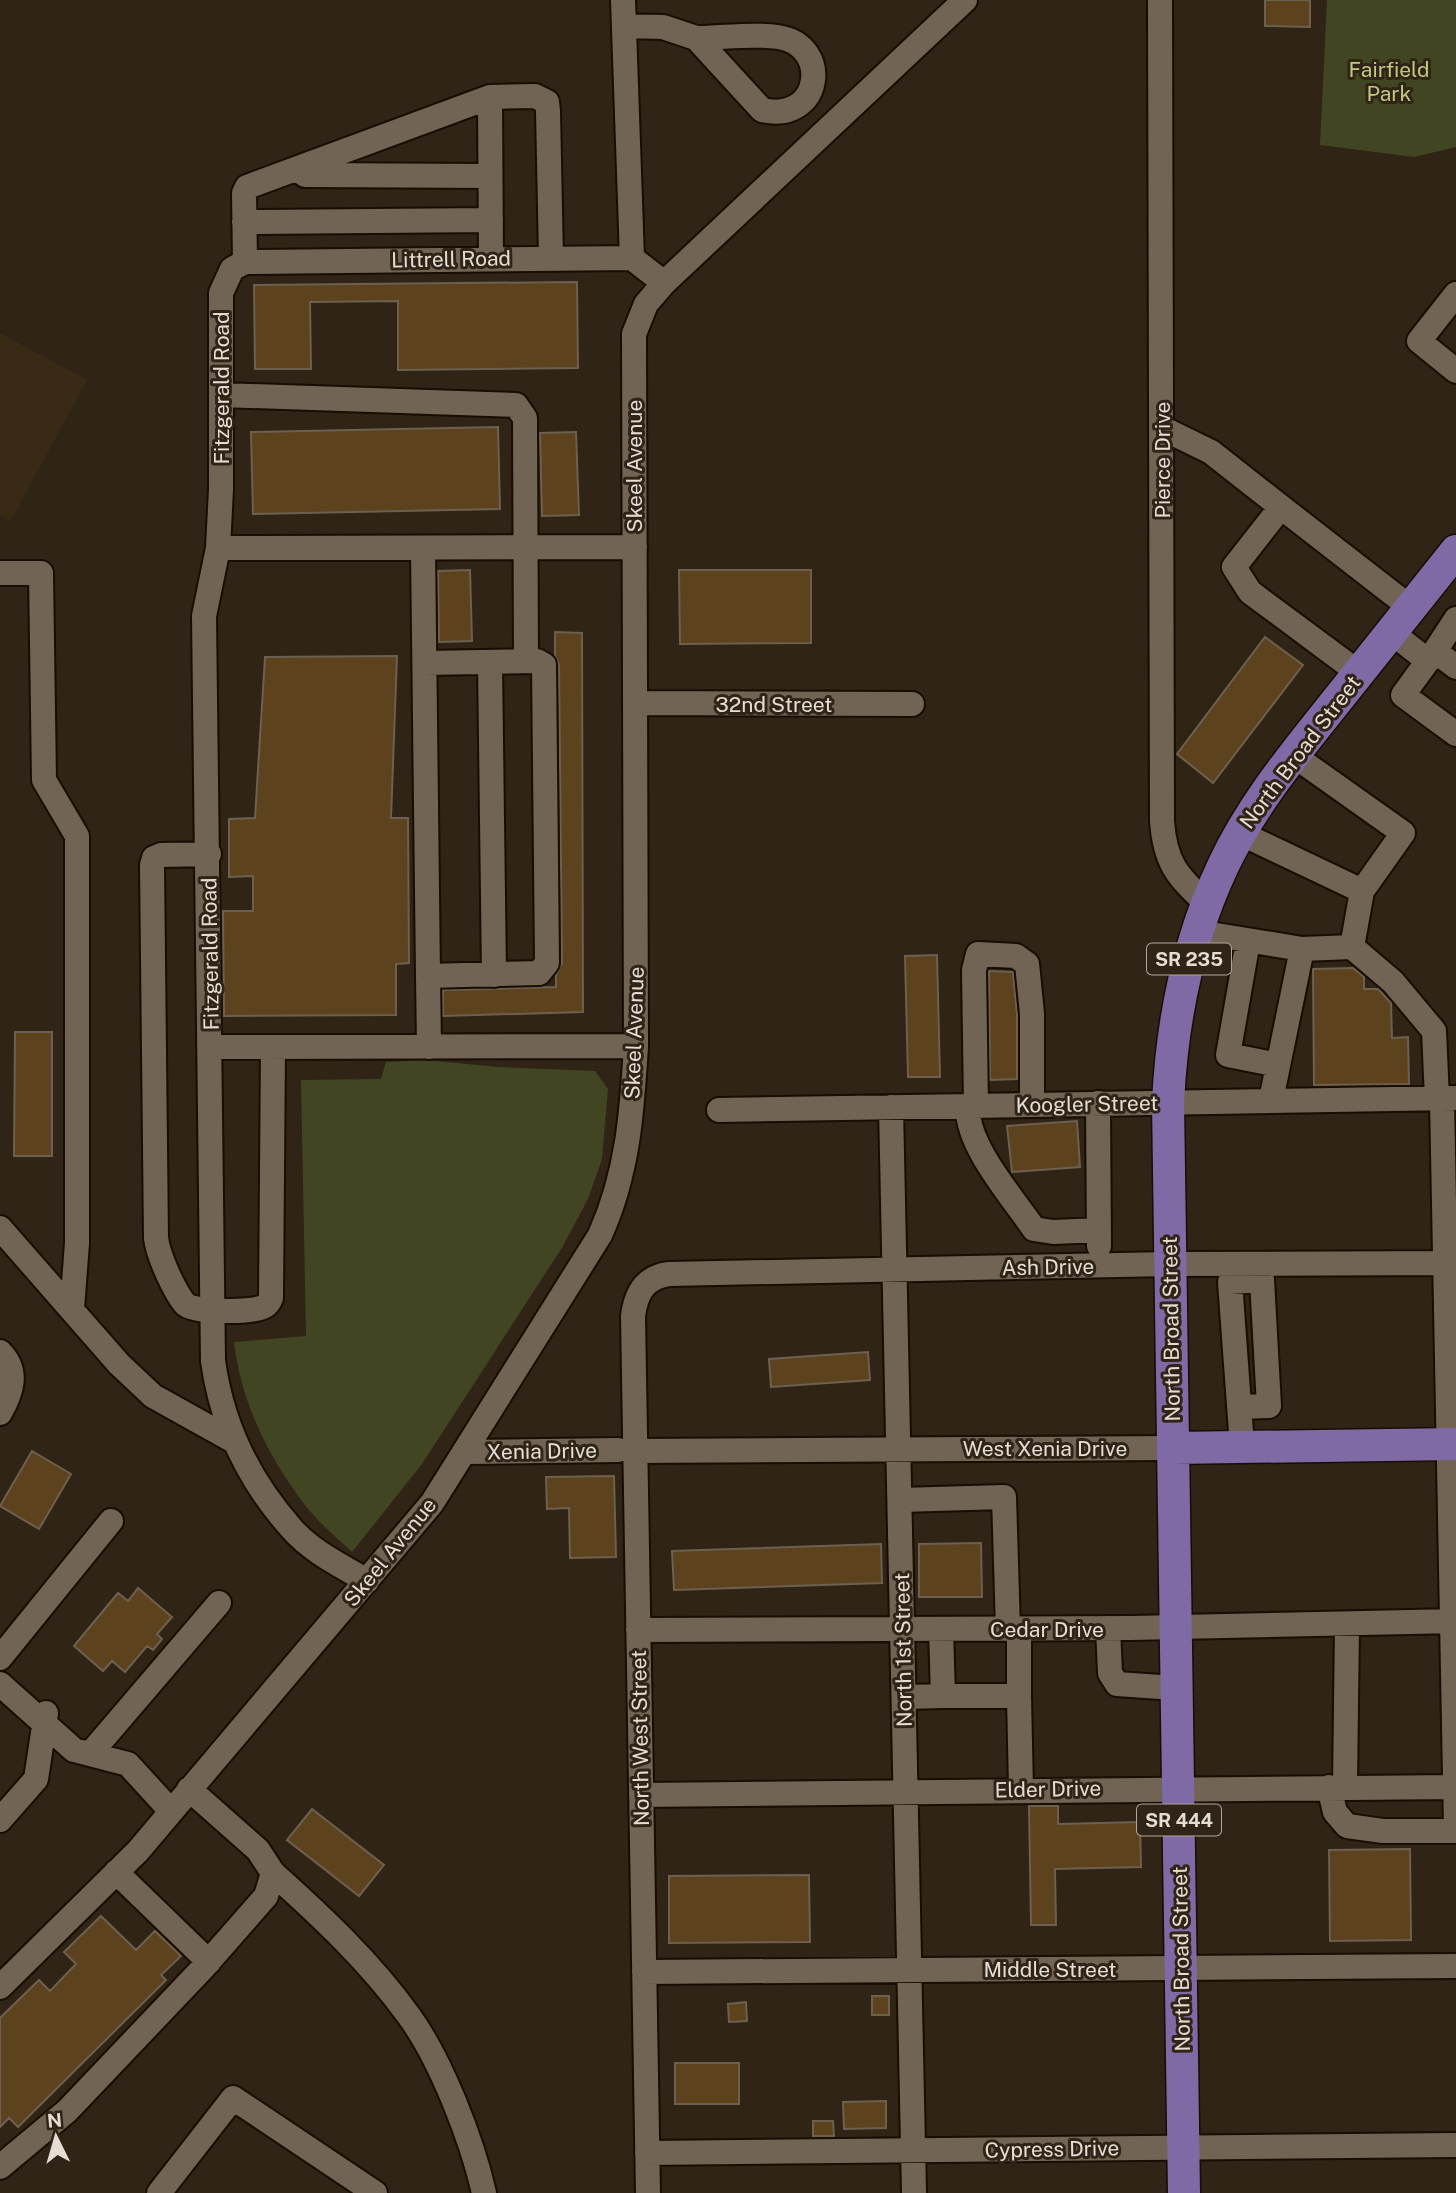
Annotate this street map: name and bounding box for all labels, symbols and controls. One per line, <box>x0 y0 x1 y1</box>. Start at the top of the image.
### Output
park label: Fairfield Park <box>1349 57 1429 106</box>
street label: Littrell Road <box>391 245 511 273</box>
street label: Fitzgerald Road <box>209 311 234 465</box>
street label: Skeel Avenue <box>622 400 647 532</box>
street label: Pierce Drive <box>1150 402 1175 518</box>
street label: North Broad Street <box>1234 670 1366 834</box>
street label: 32nd Street <box>716 692 832 717</box>
street label: Fitzgerald Road <box>196 877 224 1031</box>
road number: SR 235 <box>1147 944 1231 974</box>
street label: Skeel Avenue <box>619 966 649 1100</box>
street label: Koogler Street <box>1015 1090 1159 1118</box>
street label: North Broad Street <box>1157 1236 1185 1422</box>
street label: Ash Drive <box>1001 1254 1095 1280</box>
street label: West Xenia Drive <box>963 1436 1127 1461</box>
street label: Xenia Drive <box>487 1438 597 1464</box>
street label: Skeel Avenue <box>339 1493 441 1611</box>
street label: North 1st Street <box>889 1573 917 1727</box>
street label: Cedar Drive <box>990 1617 1104 1642</box>
street label: North West Street <box>626 1650 654 1826</box>
street label: Elder Drive <box>995 1776 1101 1802</box>
road number: SR 444 <box>1137 1804 1221 1836</box>
street label: North Broad Street <box>1167 1866 1195 2052</box>
street label: Middle Street <box>983 1957 1117 1982</box>
north arrow <box>21 2102 91 2172</box>
text: N <box>46 2108 63 2132</box>
street label: Cypress Drive <box>985 2135 1119 2163</box>

